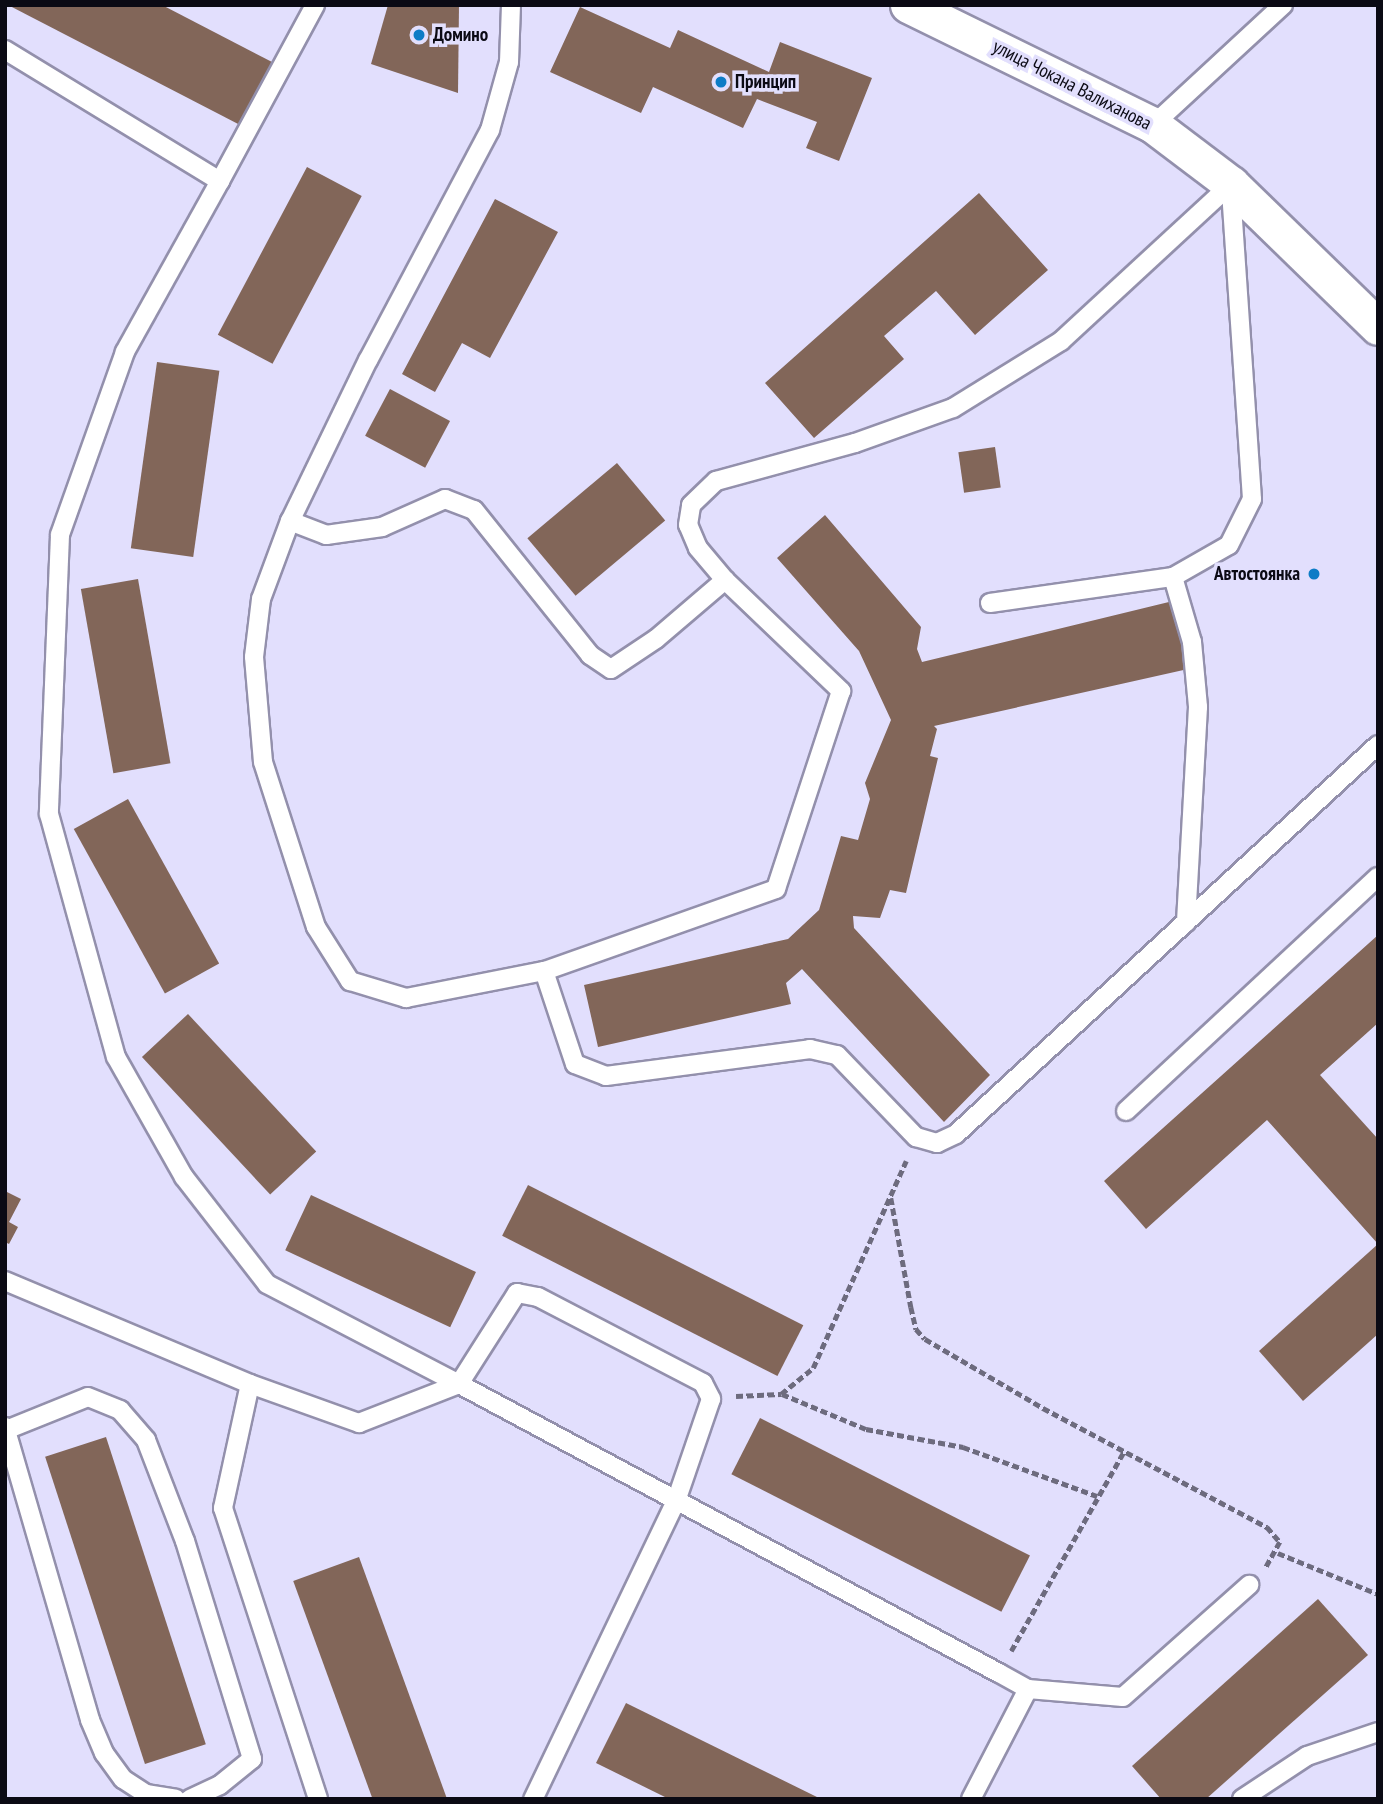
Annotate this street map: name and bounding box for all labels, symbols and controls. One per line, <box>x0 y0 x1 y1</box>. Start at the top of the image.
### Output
place label: Домино <box>433 24 488 46</box>
marker: Домино <box>411 27 427 43</box>
street label: улица Чокана Валиханова <box>989 35 1155 135</box>
place label: Принцип <box>735 71 796 93</box>
marker: Принцип <box>713 74 729 90</box>
place label: Автостоянка <box>1214 563 1300 585</box>
marker: Автостоянка <box>1306 566 1322 582</box>

